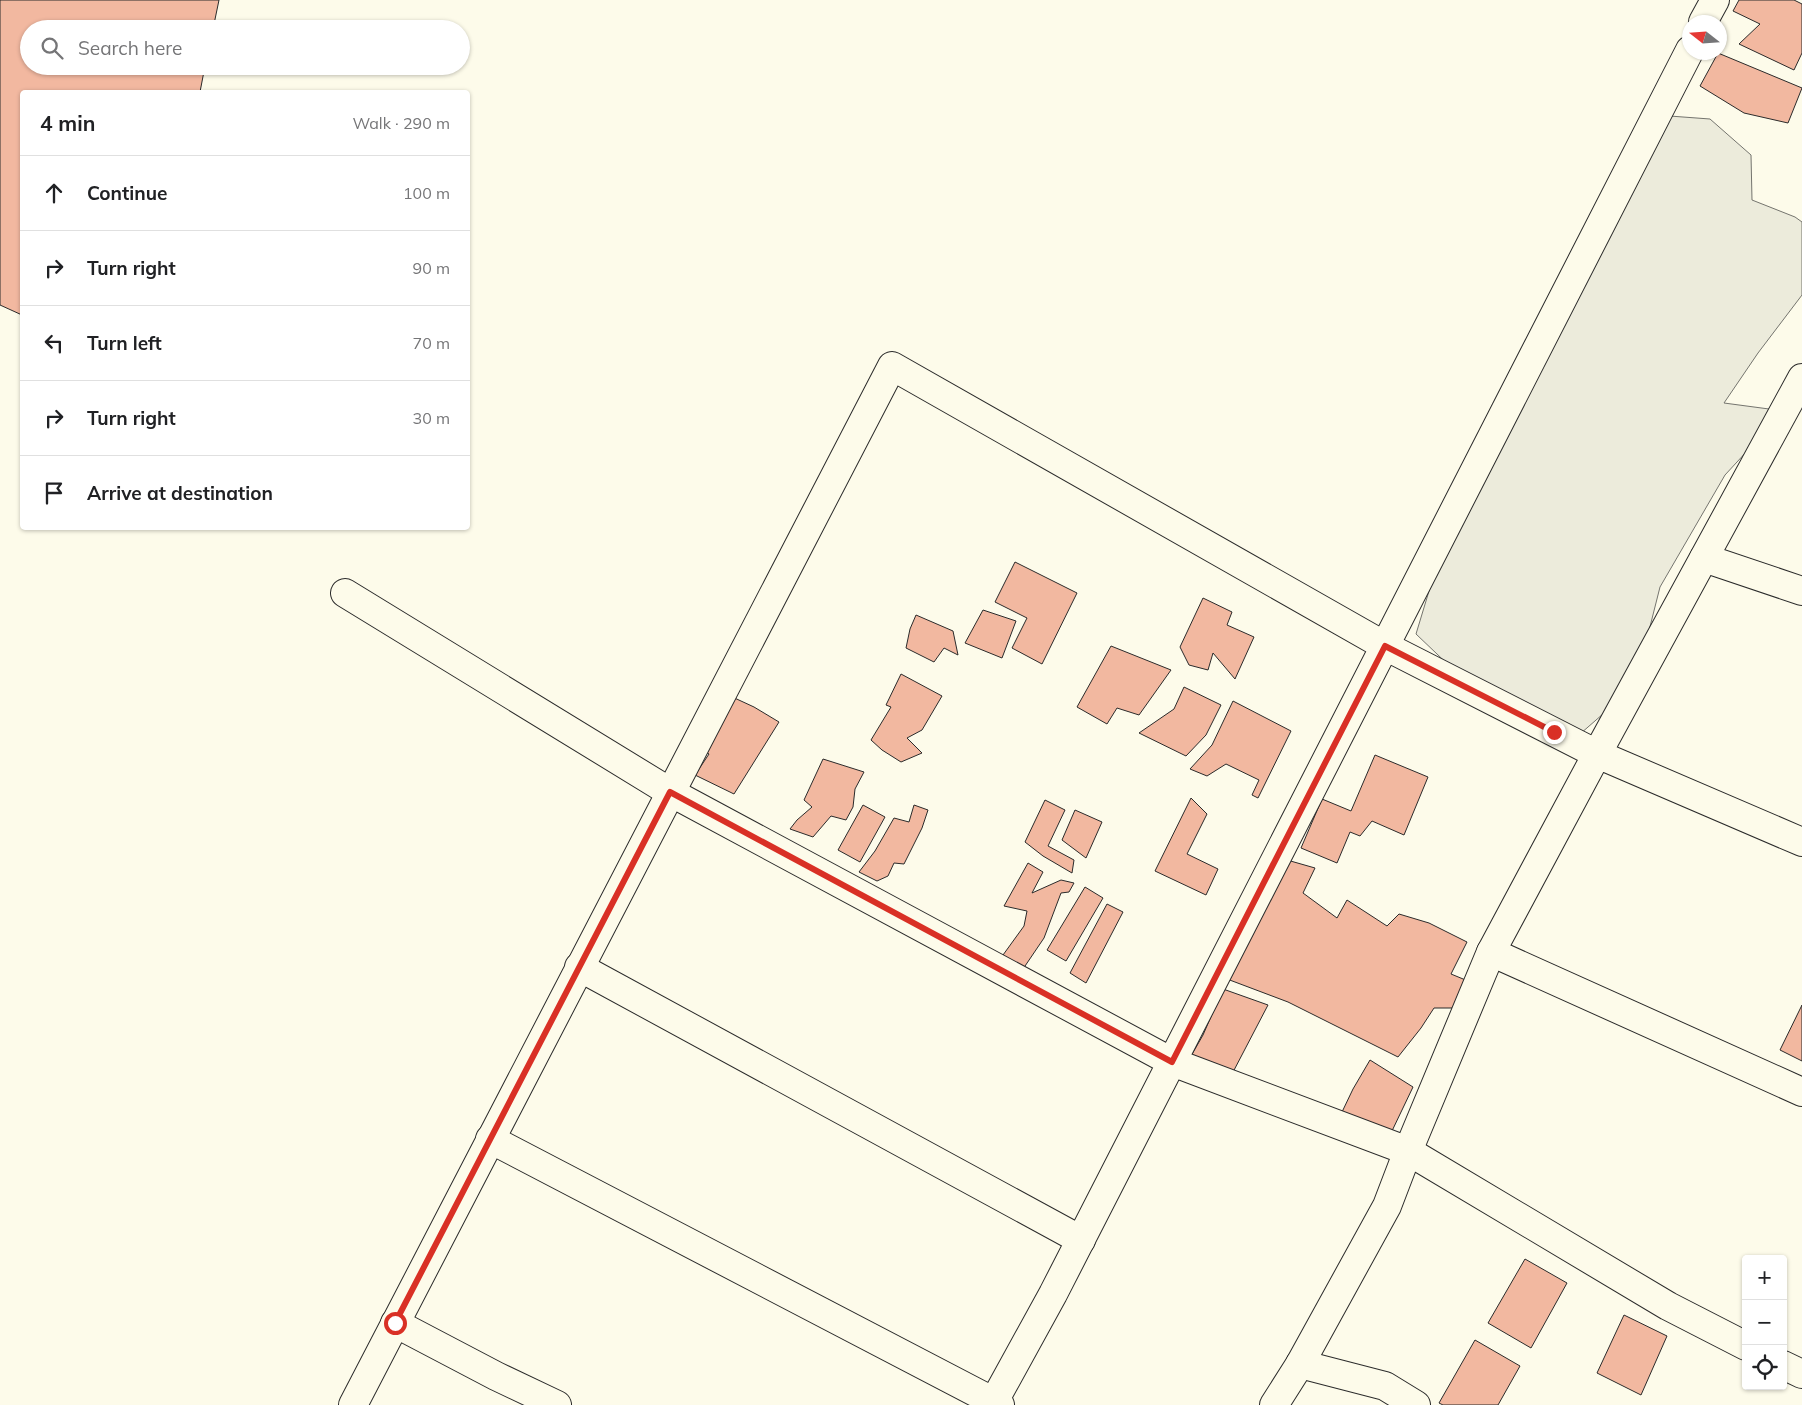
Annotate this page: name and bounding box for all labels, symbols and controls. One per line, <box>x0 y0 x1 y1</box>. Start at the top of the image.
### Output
north arrow <box>1682 15 1727 60</box>
search box <box>20 20 470 75</box>
icon: search <box>38 34 66 62</box>
text: Search here <box>78 36 182 60</box>
text: 4 min <box>40 110 95 136</box>
text: Walk · 290 m <box>352 113 450 133</box>
icon: ahead <box>40 179 68 207</box>
text: Continue <box>87 181 167 205</box>
text: 100 m <box>403 183 450 203</box>
icon: right <box>40 254 68 282</box>
text: Turn right <box>87 256 176 280</box>
text: 90 m <box>413 258 450 278</box>
icon: left <box>40 329 68 357</box>
text: Turn left <box>87 331 162 355</box>
text: 70 m <box>413 333 450 353</box>
icon: right <box>40 404 68 432</box>
text: Turn right <box>87 406 176 430</box>
text: 30 m <box>413 408 450 428</box>
icon: arrive <box>40 479 68 507</box>
text: Arrive at destination <box>87 481 273 505</box>
route end <box>1543 721 1566 744</box>
map controls <box>1742 1255 1787 1390</box>
button: + <box>1742 1255 1787 1300</box>
button: − <box>1742 1300 1787 1345</box>
route start <box>384 1312 407 1335</box>
button: locate <box>1742 1345 1787 1390</box>

